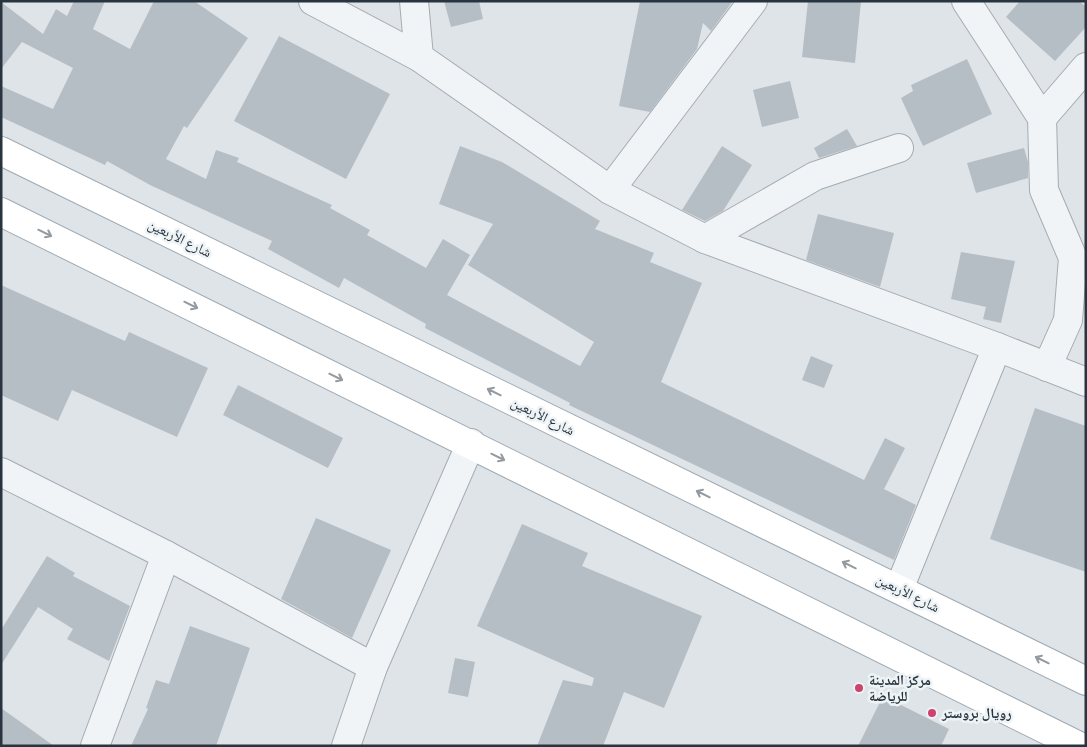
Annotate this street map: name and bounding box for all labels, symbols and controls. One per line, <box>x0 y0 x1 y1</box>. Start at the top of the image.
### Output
street label: شارع الأربعين <box>145 213 216 262</box>
one-way arrow <box>37 229 52 238</box>
one-way arrow <box>183 301 198 310</box>
one-way arrow <box>329 372 344 382</box>
one-way arrow <box>487 387 502 396</box>
street label: شارع الأربعين <box>508 391 579 440</box>
one-way arrow <box>490 453 505 462</box>
one-way arrow <box>696 489 711 498</box>
one-way arrow <box>842 560 857 569</box>
street label: شارع الأربعين <box>873 568 944 617</box>
one-way arrow <box>1035 655 1050 664</box>
place label: مركز المدينة للرياضة <box>869 669 931 706</box>
marker: مركز المدينة للرياضة <box>853 682 865 694</box>
place label: رويال بروستر <box>941 702 1011 723</box>
marker: رويال بروستر <box>926 707 938 719</box>

